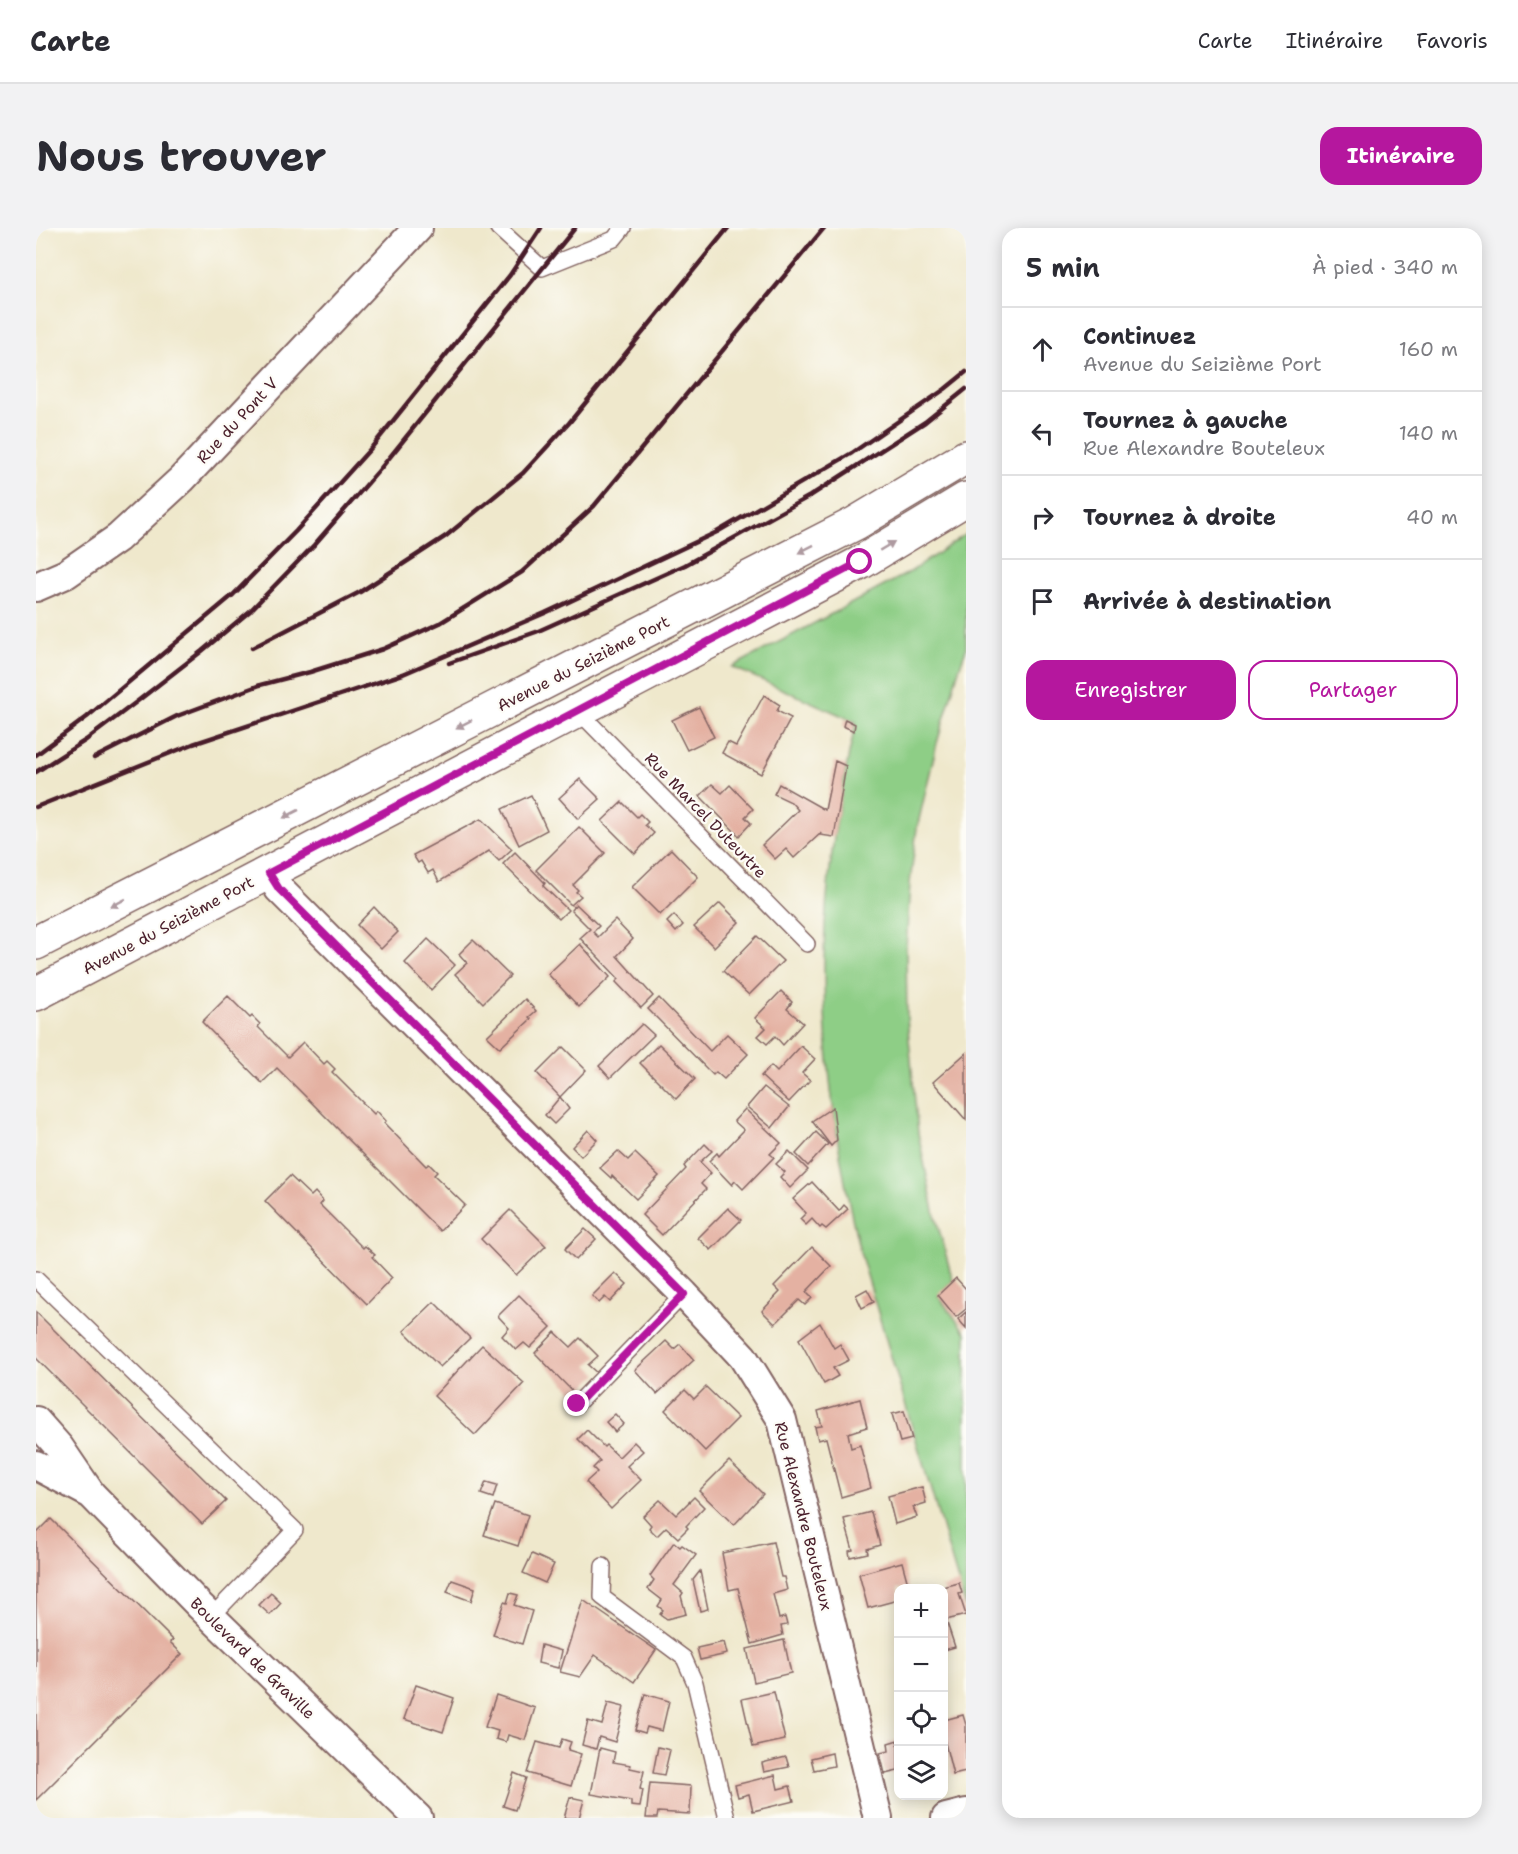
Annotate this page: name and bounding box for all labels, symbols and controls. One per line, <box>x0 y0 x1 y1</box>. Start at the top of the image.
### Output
text: Carte <box>30 22 111 60</box>
text: Carte <box>1198 27 1253 55</box>
text: Itinéraire <box>1286 27 1383 55</box>
text: Favoris <box>1416 27 1488 55</box>
button: Itinéraire <box>1320 127 1482 185</box>
text: Nous trouver <box>36 128 326 184</box>
text: 5 min <box>1026 250 1100 285</box>
text: À pied · 340 m <box>1312 254 1458 280</box>
text: Continuez <box>1083 322 1196 351</box>
icon: ahead <box>1026 333 1059 366</box>
text: 160 m <box>1399 336 1458 362</box>
text: Avenue du Seizième Port <box>1083 351 1322 377</box>
street label: Rue du Pont V <box>192 373 283 468</box>
text: Tournez à gauche <box>1083 406 1288 435</box>
icon: left <box>1026 417 1059 450</box>
text: 140 m <box>1399 420 1458 446</box>
text: Rue Alexandre Bouteleux <box>1083 435 1325 461</box>
icon: right <box>1026 501 1059 534</box>
text: Tournez à droite <box>1083 503 1276 532</box>
text: 40 m <box>1406 504 1458 530</box>
one-way arrow <box>879 541 895 552</box>
one-way arrow <box>797 544 814 554</box>
route start <box>846 548 872 574</box>
icon: arrive <box>1026 585 1059 618</box>
text: Arrivée à destination <box>1083 587 1331 616</box>
street label: Avenue du Seizième Port <box>493 611 673 716</box>
button: Enregistrer <box>1026 660 1236 720</box>
button: Partager <box>1248 660 1458 720</box>
one-way arrow <box>456 720 473 729</box>
street label: Rue Marcel Duteurtre <box>640 748 771 883</box>
one-way arrow <box>282 808 300 818</box>
street label: Avenue du Seizième Port <box>79 871 257 980</box>
one-way arrow <box>109 898 126 908</box>
route end <box>563 1390 589 1416</box>
street label: Rue Alexandre Bouteleux <box>770 1420 837 1613</box>
map controls <box>894 1584 948 1800</box>
button: + <box>894 1584 948 1638</box>
street label: Boulevard de Graville <box>186 1593 320 1724</box>
button: − <box>894 1638 948 1692</box>
button: locate <box>894 1692 948 1746</box>
button: layers <box>894 1746 948 1800</box>

